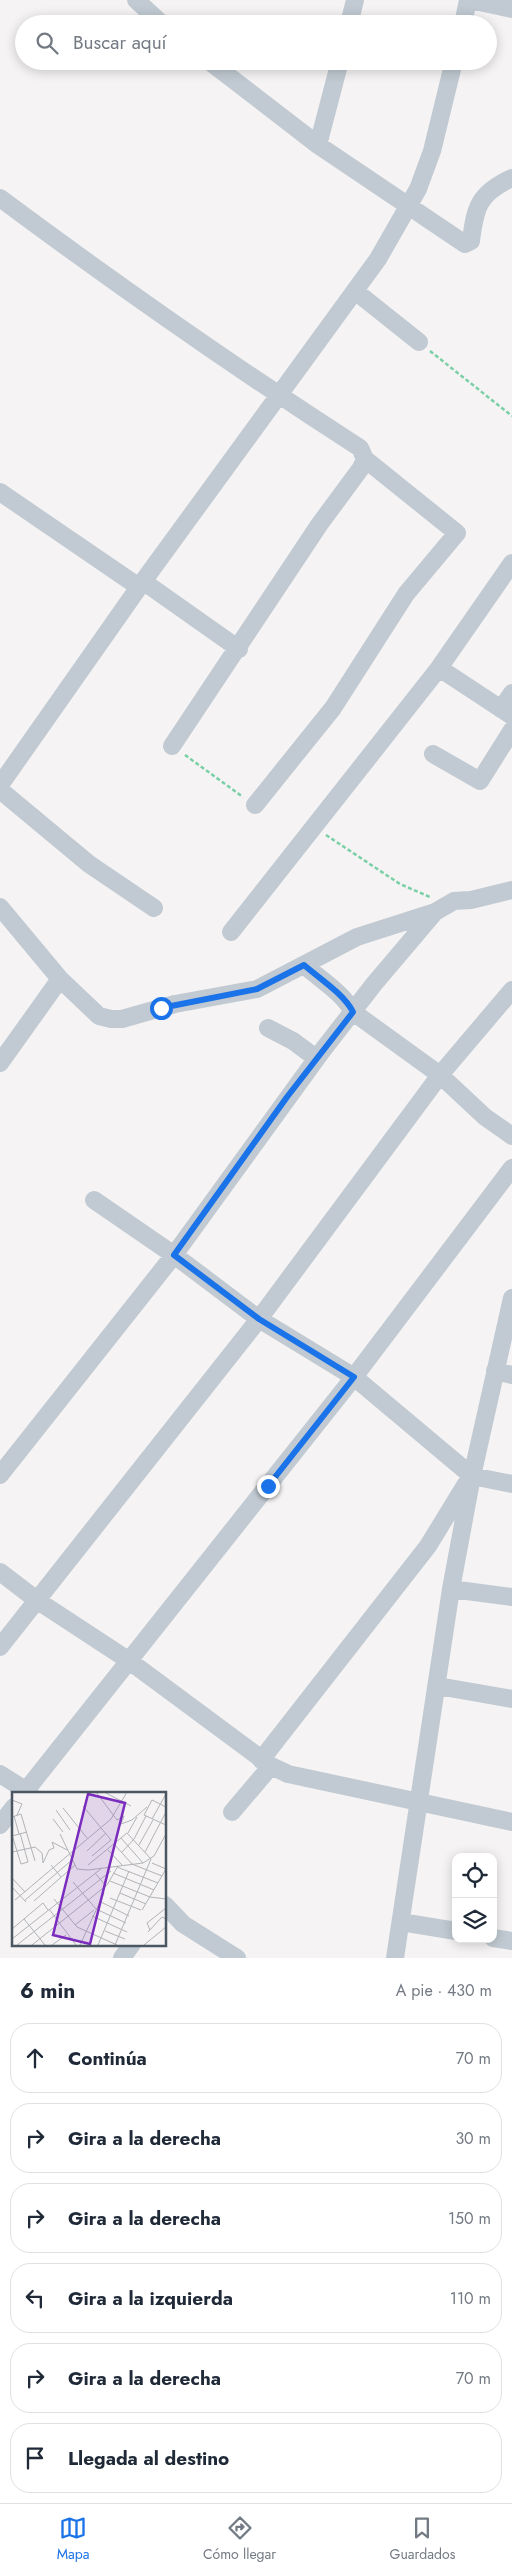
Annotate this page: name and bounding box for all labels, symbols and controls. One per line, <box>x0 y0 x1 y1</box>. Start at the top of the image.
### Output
search box <box>15 15 497 70</box>
icon: search <box>33 29 61 57</box>
text: Buscar aquí <box>73 29 167 56</box>
route start <box>150 997 173 1020</box>
route end <box>257 1475 280 1498</box>
inset map <box>12 1792 166 1946</box>
map controls <box>452 1853 497 1943</box>
button: locate <box>452 1853 497 1898</box>
button: layers <box>452 1898 497 1943</box>
text: 6 min <box>20 1976 75 2006</box>
text: A pie · 430 m <box>396 1979 492 2002</box>
icon: ahead <box>21 2044 49 2072</box>
text: Continúa <box>68 2045 147 2072</box>
text: 70 m <box>456 2047 491 2070</box>
icon: right <box>21 2124 49 2152</box>
text: Gira a la derecha <box>68 2125 221 2152</box>
text: 30 m <box>455 2127 491 2150</box>
icon: right <box>21 2204 49 2232</box>
text: Gira a la derecha <box>68 2205 221 2232</box>
text: 150 m <box>448 2207 491 2230</box>
icon: left <box>21 2284 49 2312</box>
text: Gira a la izquierda <box>68 2285 233 2312</box>
text: 110 m <box>450 2287 491 2310</box>
icon: right <box>21 2364 49 2392</box>
text: Gira a la derecha <box>68 2365 221 2392</box>
text: 70 m <box>456 2367 491 2390</box>
icon: arrive <box>21 2444 49 2472</box>
text: Llegada al destino <box>68 2445 229 2472</box>
tab: Mapa <box>57 2514 90 2564</box>
tab: Cómo llegar <box>203 2514 276 2564</box>
tab: Guardados <box>390 2514 455 2564</box>

